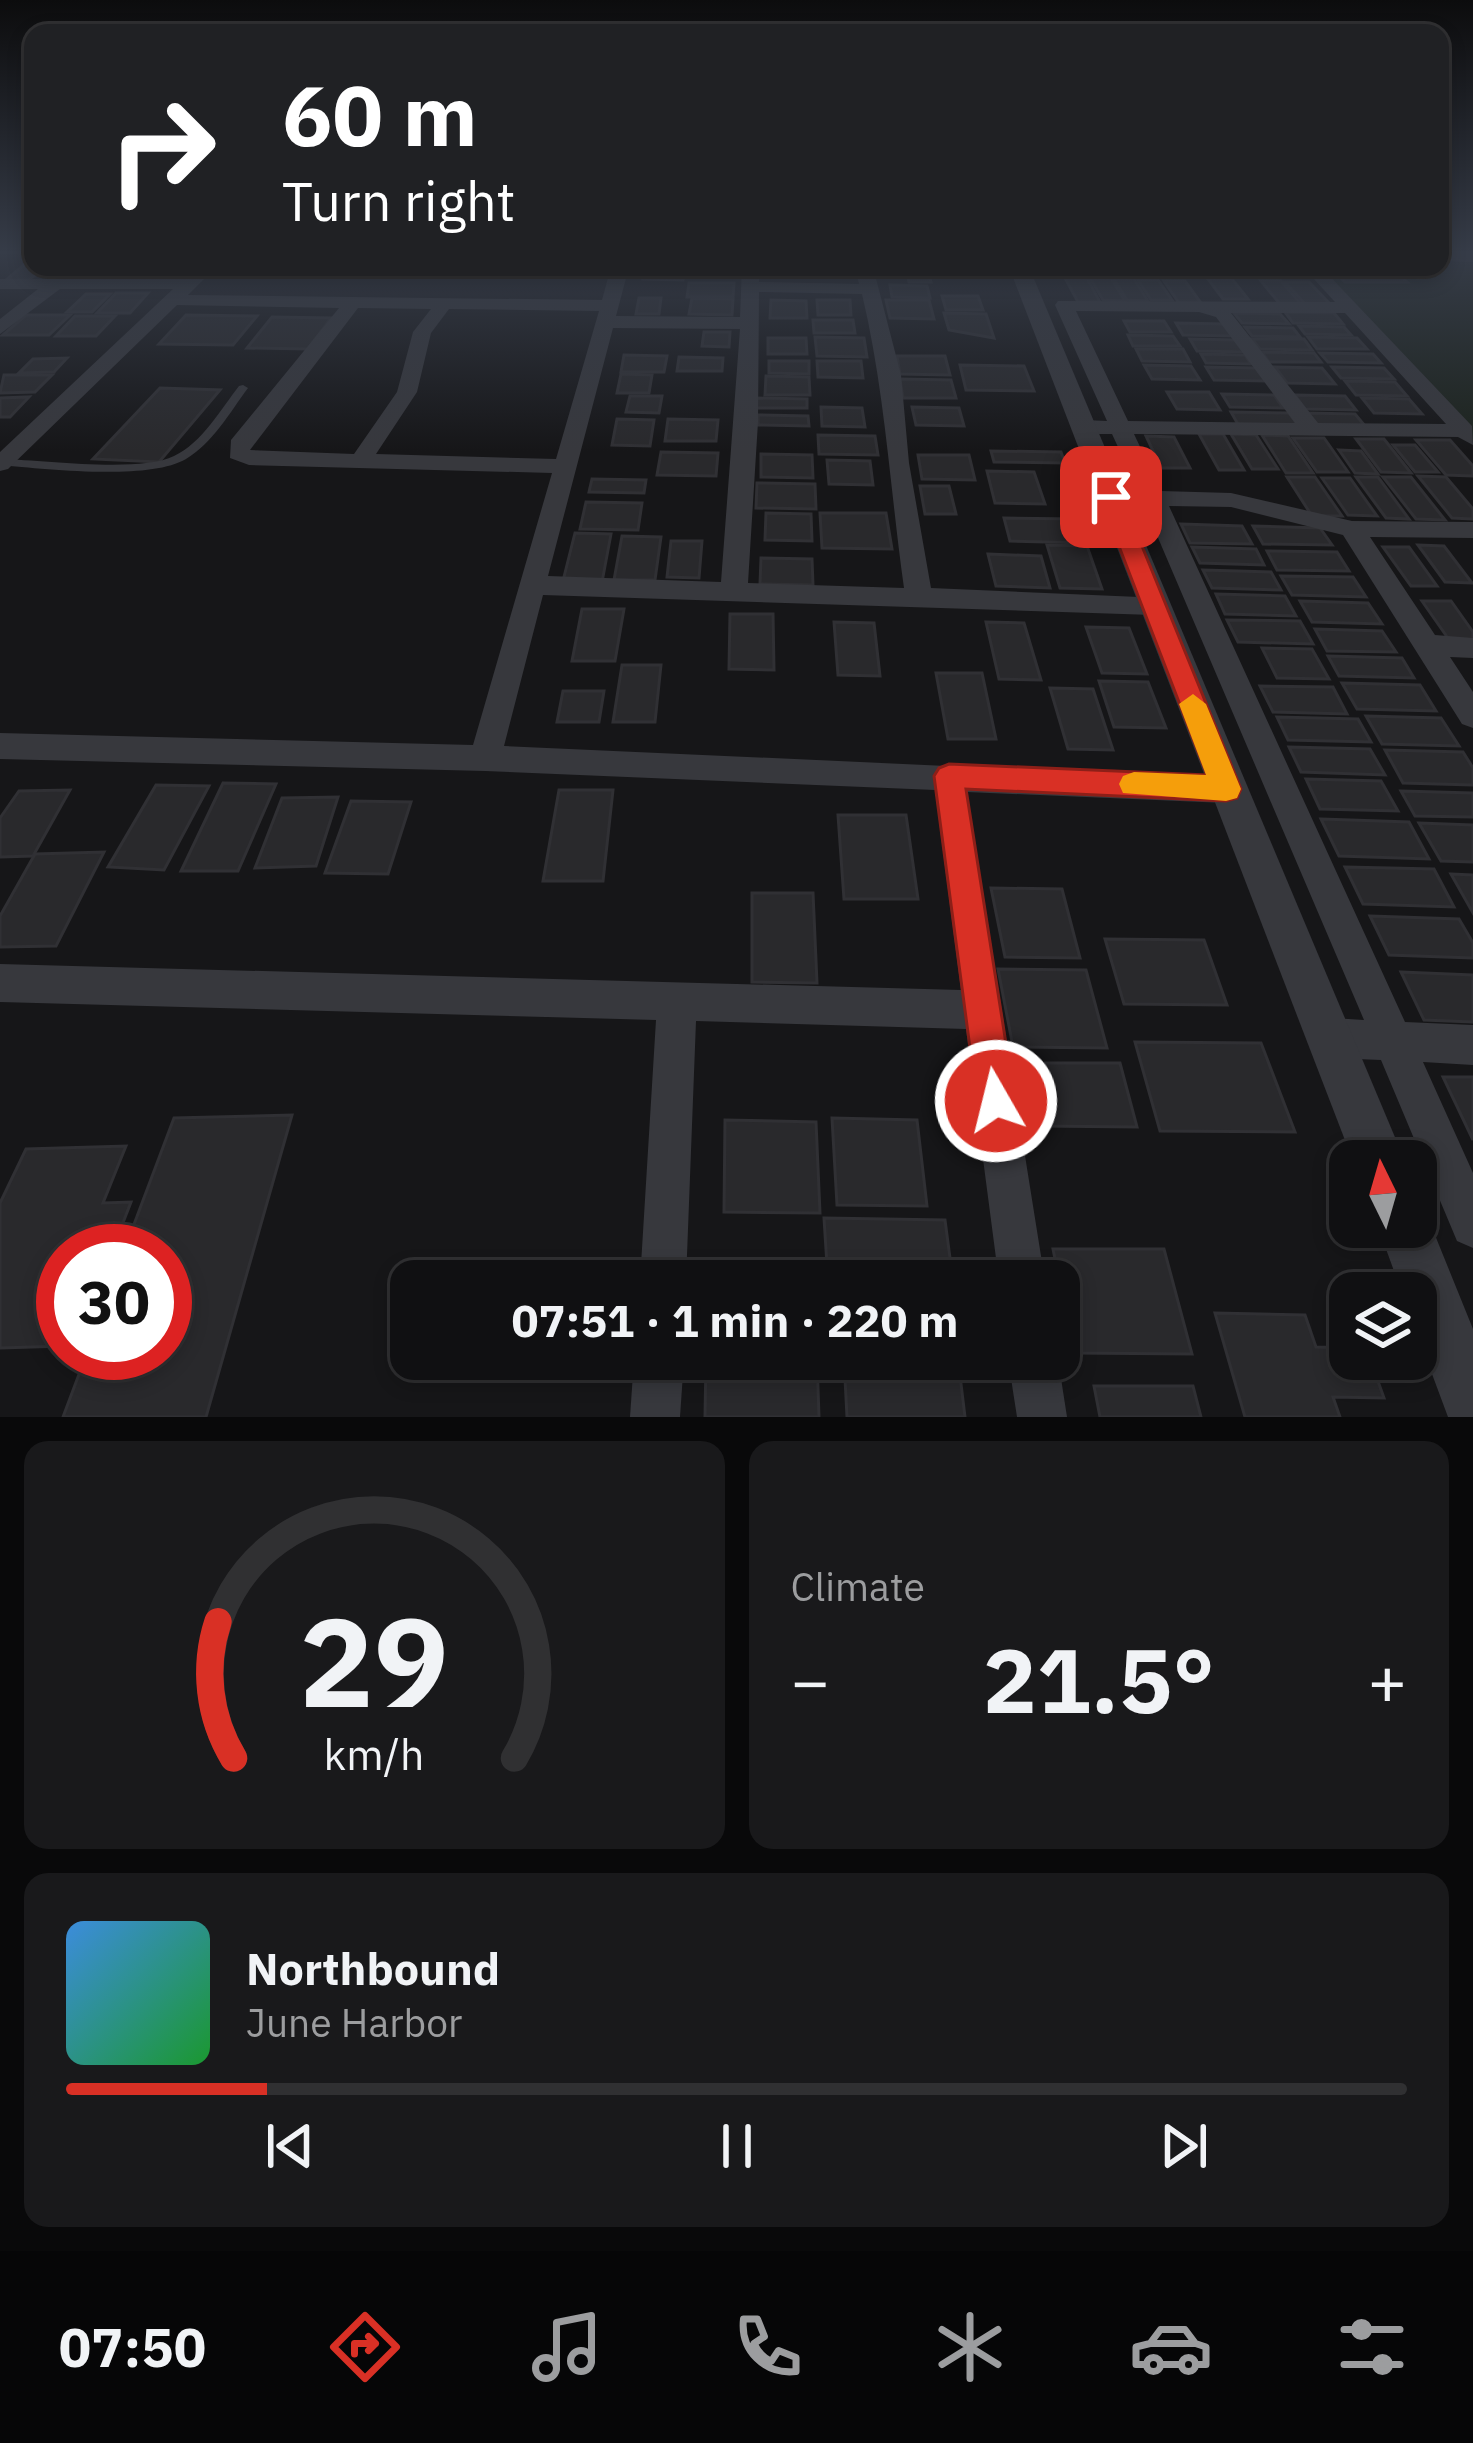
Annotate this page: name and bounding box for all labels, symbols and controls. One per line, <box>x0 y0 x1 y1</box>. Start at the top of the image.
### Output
text: 60 m <box>282 60 478 169</box>
icon: right <box>84 72 240 228</box>
text: Turn right <box>282 166 516 236</box>
pin <box>1060 446 1162 548</box>
icon: arrive <box>1078 464 1144 530</box>
position arrow <box>933 1038 1059 1164</box>
north arrow <box>1329 1140 1437 1248</box>
map controls <box>1329 1140 1437 1380</box>
speed limit sign: 30 <box>36 1224 192 1380</box>
button: layers <box>1329 1272 1437 1380</box>
text: 07:51 · 1 min · 220 m <box>512 1291 958 1349</box>
text: Climate <box>791 1561 925 1612</box>
text: 29 <box>299 1579 449 1741</box>
text: 21.5° <box>983 1621 1215 1738</box>
text: − <box>791 1637 830 1723</box>
text: + <box>1367 1637 1407 1723</box>
text: km/h <box>324 1726 425 1782</box>
text: Northbound <box>246 1939 500 1997</box>
text: June Harbor <box>246 1997 462 2048</box>
icon: previous <box>257 2113 323 2179</box>
icon: pause <box>704 2113 770 2179</box>
icon: next <box>1151 2113 1217 2179</box>
icon: directions <box>323 2305 407 2389</box>
icon: music <box>525 2305 609 2389</box>
icon: phone <box>726 2305 810 2389</box>
icon: climate <box>928 2305 1012 2389</box>
icon: car <box>1129 2305 1213 2389</box>
icon: filters <box>1330 2305 1414 2389</box>
text: 07:50 <box>59 2312 206 2382</box>

